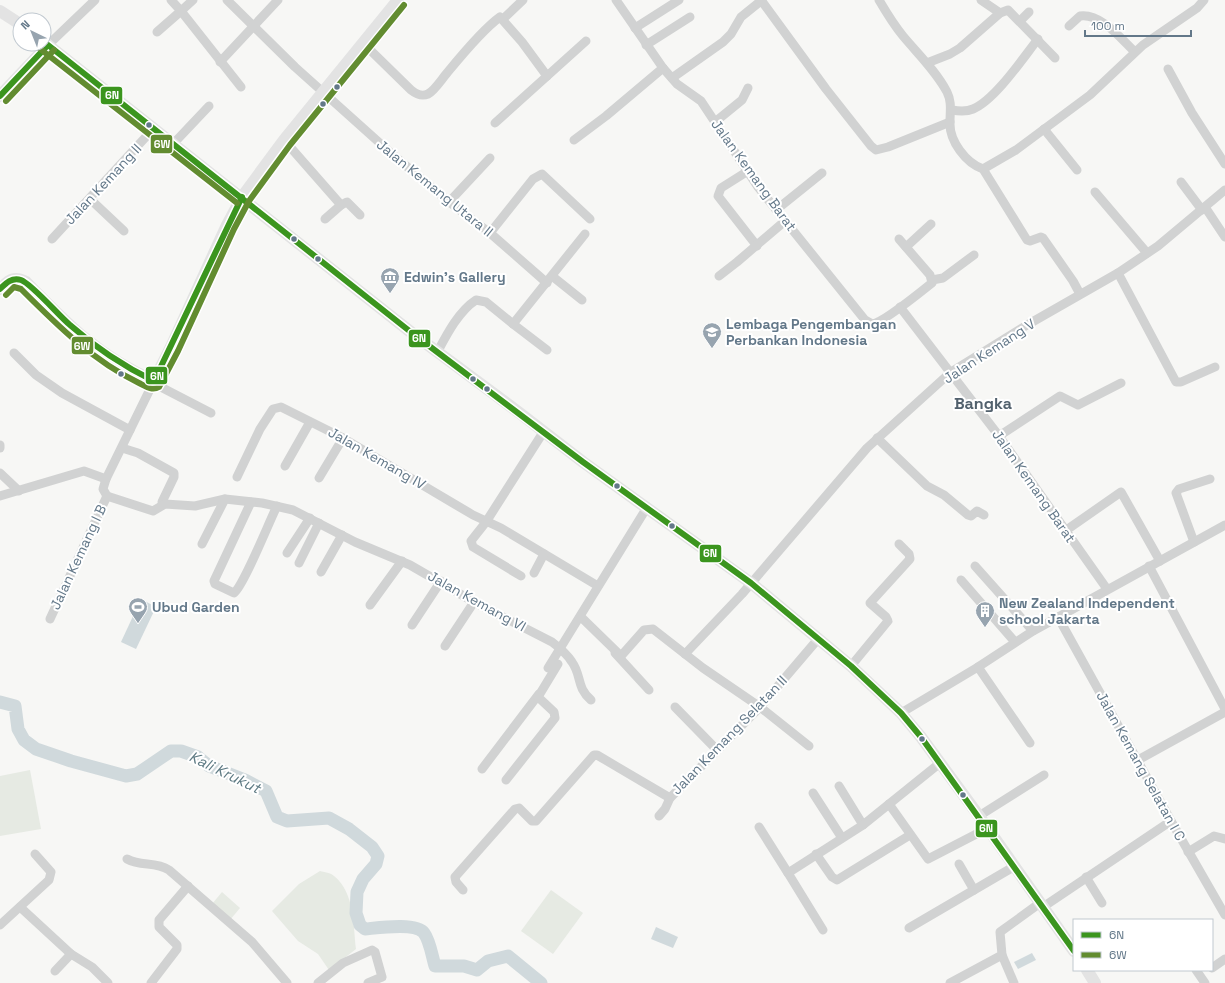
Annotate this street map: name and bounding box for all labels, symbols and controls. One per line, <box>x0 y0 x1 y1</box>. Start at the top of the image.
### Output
north arrow <box>12 12 52 52</box>
scale bar <box>1085 12 1191 38</box>
text: N <box>18 17 33 32</box>
text: 100 m <box>1091 18 1125 34</box>
unlabelled marker <box>332 82 342 92</box>
line badge: 6N <box>100 86 123 105</box>
text: 6N <box>105 88 119 102</box>
unlabelled marker <box>318 99 328 109</box>
street label: Jalan Kemang Barat <box>707 116 801 234</box>
unlabelled marker <box>144 120 154 130</box>
line badge: 6W <box>150 134 173 154</box>
street label: Jalan Kemang Utara II <box>373 135 497 241</box>
text: 6W <box>154 137 170 151</box>
street label: Jalan Kemang II <box>61 140 145 228</box>
unlabelled marker <box>289 234 299 244</box>
unlabelled marker <box>313 254 323 264</box>
museum icon: Edwin's Gallery <box>379 266 401 294</box>
place label: Edwin's Gallery <box>404 268 506 286</box>
street label: Jalan Kemang V <box>940 314 1039 387</box>
place label: Lembaga Pengembangan Perbankan Indonesia <box>726 315 896 349</box>
school or university icon: Lembaga Pengembangan Perbankan Indonesia <box>701 321 723 349</box>
line badge: 6N <box>408 329 431 348</box>
text: 6N <box>412 331 426 345</box>
line badge: 6W <box>71 336 94 355</box>
text: 6W <box>74 339 90 353</box>
line badge: 6N <box>145 366 168 385</box>
unlabelled marker <box>116 369 126 379</box>
text: 6N <box>150 369 164 383</box>
unlabelled marker <box>468 374 478 384</box>
unlabelled marker <box>482 384 492 394</box>
district label: Bangka <box>954 393 1012 414</box>
street label: Jalan Kemang IV <box>325 423 429 493</box>
street label: Jalan Kemang Barat <box>988 426 1080 546</box>
unlabelled marker <box>612 481 622 491</box>
street label: Jalan Kemang I B <box>46 502 110 612</box>
unlabelled marker <box>667 521 677 531</box>
line badge: 6N <box>699 544 722 563</box>
text: 6N <box>703 546 717 560</box>
street label: Jalan Kemang VI <box>425 567 529 635</box>
place label: New Zealand Independent school Jakarta <box>999 594 1175 628</box>
sports icon: Ubud Garden <box>127 596 149 624</box>
place label: Ubud Garden <box>152 598 240 616</box>
building icon: New Zealand Independent school Jakarta <box>974 600 996 628</box>
street label: Jalan Kemang Selatan II <box>667 672 791 798</box>
street label: Jalan Kemang Selatan I C <box>1092 688 1190 844</box>
unlabelled marker <box>917 734 927 744</box>
water label: Kali Krukut <box>186 747 266 798</box>
unlabelled marker <box>958 790 968 800</box>
line badge: 6N <box>975 819 998 838</box>
text: 6N <box>979 821 993 835</box>
legend <box>1073 919 1213 971</box>
text: 6N <box>1109 927 1124 943</box>
text: 6W <box>1109 947 1127 963</box>

